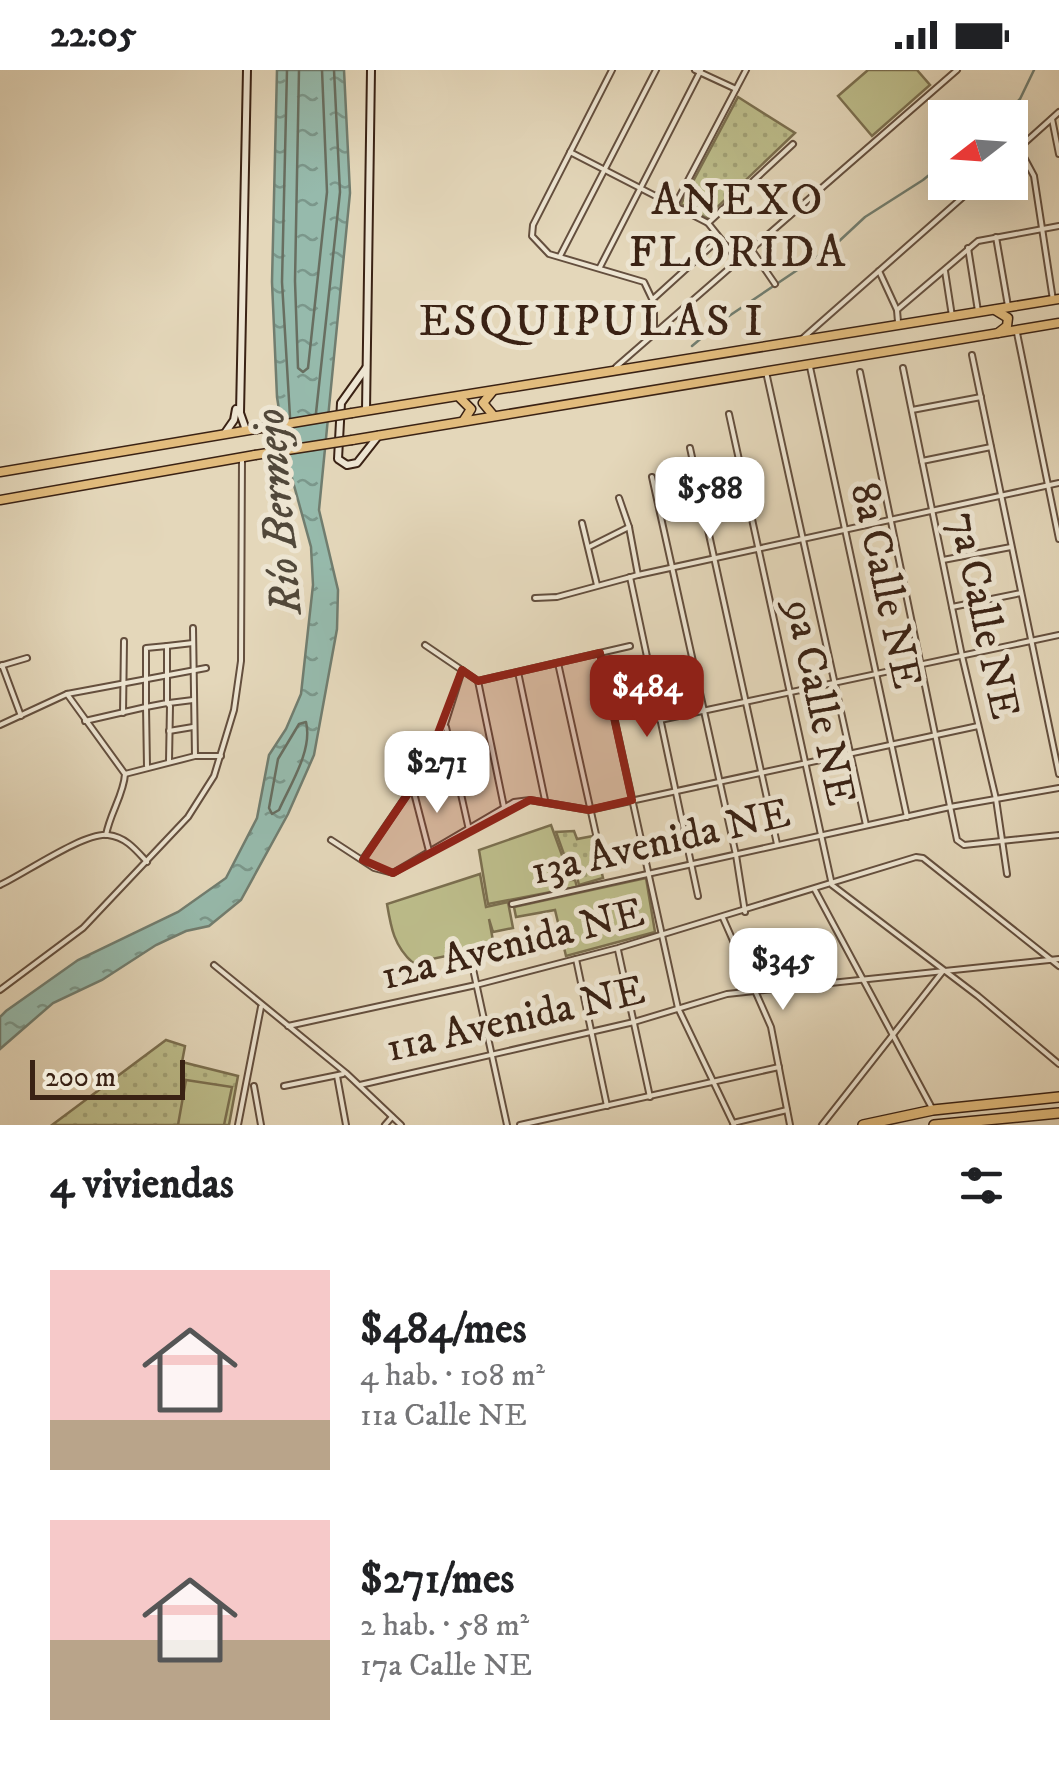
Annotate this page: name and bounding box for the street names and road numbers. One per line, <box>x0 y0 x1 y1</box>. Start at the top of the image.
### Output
street label: 8a Calle NE <box>838 478 932 693</box>
street label: 7a Calle NE <box>936 507 1030 724</box>
street label: 9a Calle NE <box>771 593 866 810</box>
street label: 13a Avenida NE <box>526 788 795 898</box>
street label: 12a Avenida NE <box>376 887 650 1003</box>
street label: 11a Avenida NE <box>381 965 650 1075</box>

